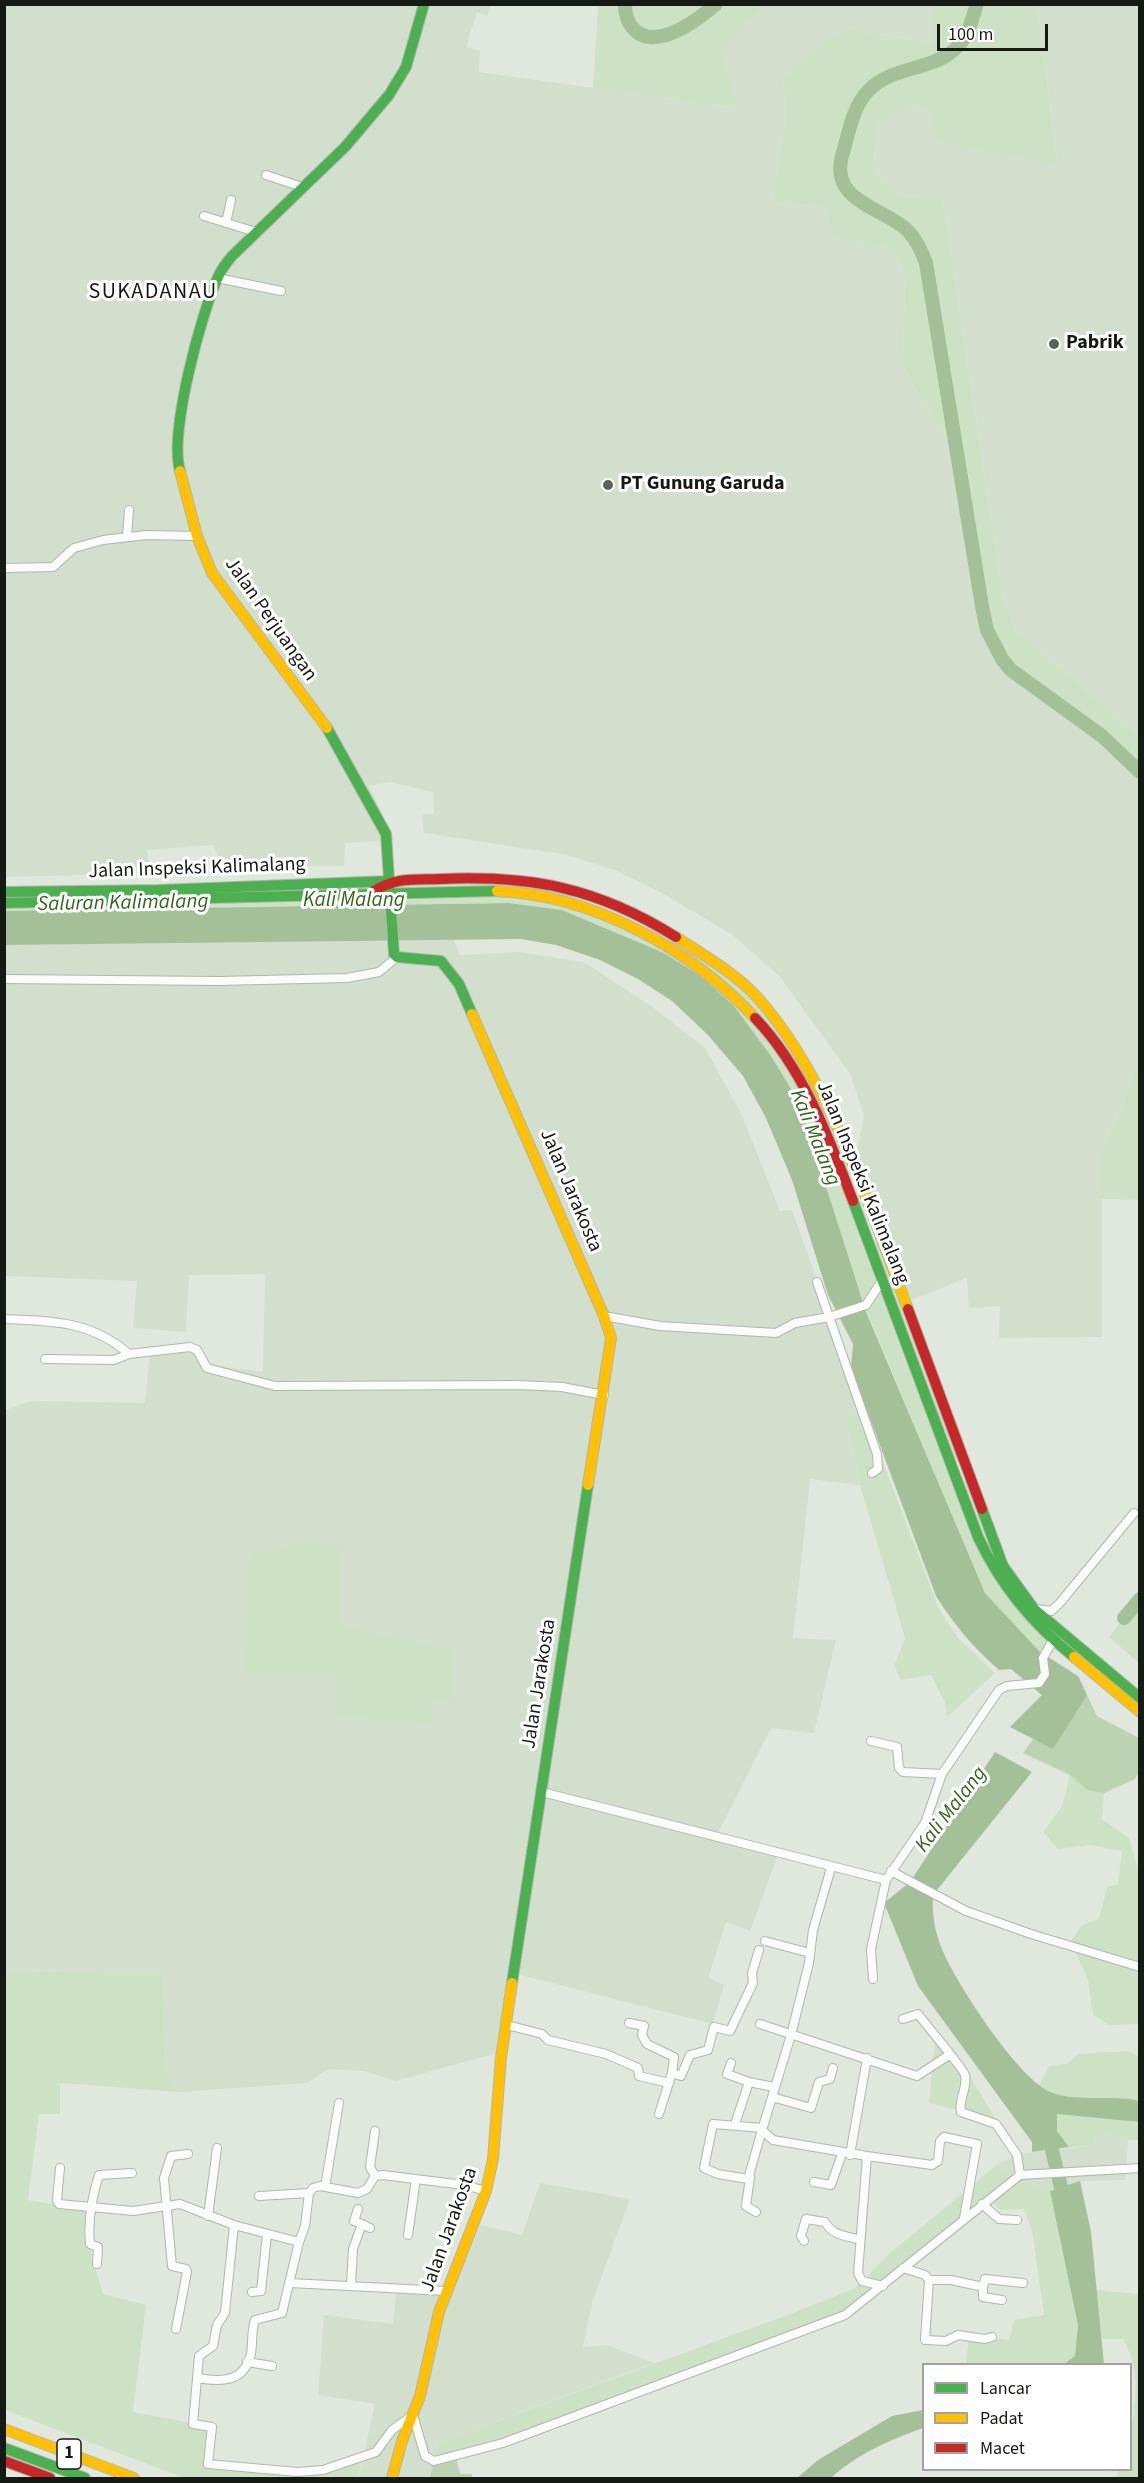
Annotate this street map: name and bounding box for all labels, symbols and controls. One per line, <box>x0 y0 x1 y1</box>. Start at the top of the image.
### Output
scale bar <box>940 12 1051 50</box>
text: 100 m <box>948 22 993 47</box>
district label: SUKADANAU <box>88 280 218 306</box>
place label: Pabrik <box>1066 332 1124 356</box>
marker: Pabrik <box>1047 337 1061 351</box>
place label: PT Gunung Garuda <box>620 473 784 497</box>
marker: PT Gunung Garuda <box>601 478 615 492</box>
street label: Jalan Perjuangan <box>219 554 321 686</box>
street label: Jalan Inspeksi Kalimalang <box>88 853 306 885</box>
water label: Kali Malang <box>303 888 405 914</box>
water label: Saluran Kalimalang <box>37 890 209 918</box>
street label: Jalan Inspeksi Kalimalang <box>810 1078 914 1288</box>
water label: Kali Malang <box>783 1086 845 1190</box>
street label: Jalan Jarakosta <box>533 1126 607 1256</box>
street label: Jalan Jarakosta <box>518 1618 562 1750</box>
water label: Kali Malang <box>911 1762 993 1858</box>
street label: Jalan Jarakosta <box>416 2164 484 2296</box>
legend <box>922 2363 1132 2471</box>
text: Lancar <box>980 2376 1031 2401</box>
text: Padat <box>980 2406 1023 2431</box>
text: Macet <box>980 2436 1025 2461</box>
road number: 1 <box>57 2439 81 2469</box>

